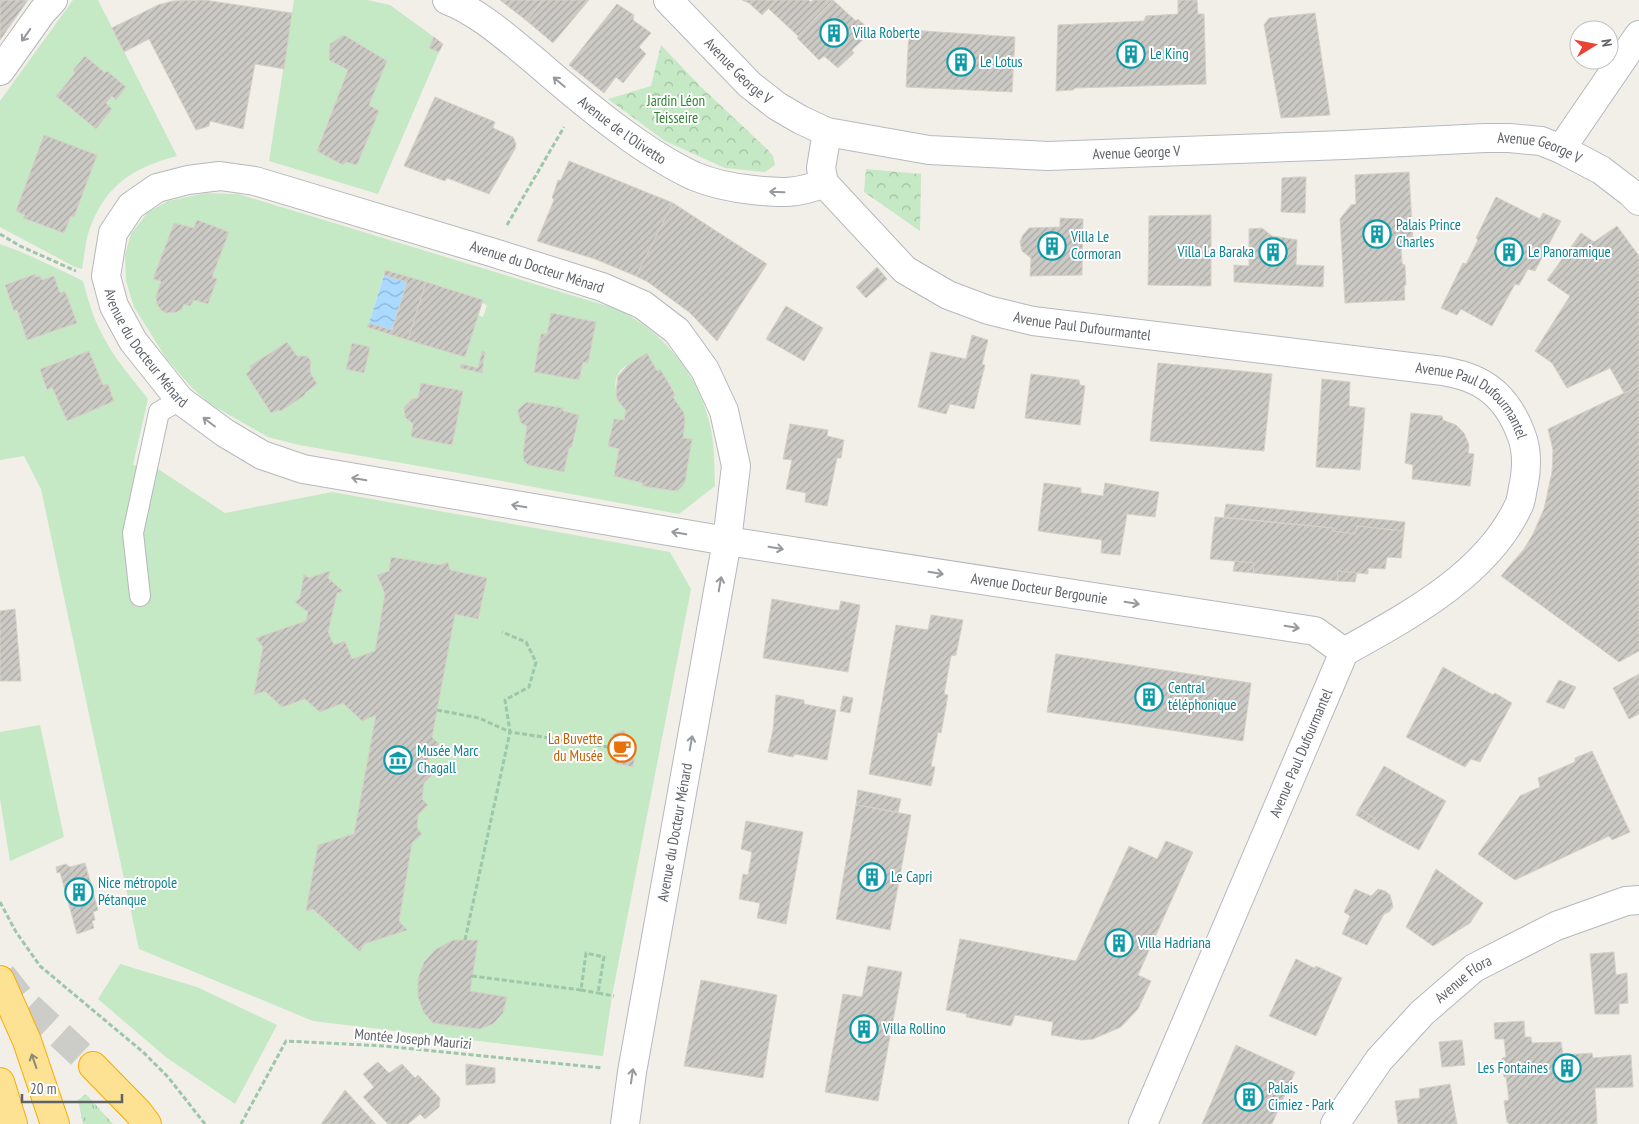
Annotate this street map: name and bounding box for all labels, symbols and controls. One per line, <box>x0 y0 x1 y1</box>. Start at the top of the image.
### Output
building icon: Villa Roberte <box>819 18 849 48</box>
north arrow <box>1569 20 1619 70</box>
place label: Villa Roberte <box>852 23 920 42</box>
one-way arrow <box>21 28 31 42</box>
street label: Avenue George V <box>701 33 777 108</box>
text: N <box>1597 37 1616 48</box>
building icon: Le King <box>1116 39 1146 69</box>
place label: Le King <box>1150 44 1189 63</box>
building icon: Le Lotus <box>946 47 976 77</box>
place label: Le Lotus <box>980 52 1023 71</box>
one-way arrow <box>553 76 566 87</box>
park label: Jardin Léon Teisseire <box>646 91 705 127</box>
street label: Avenue de l'Olivetto <box>574 92 670 168</box>
street label: Avenue George V <box>1497 128 1585 167</box>
street label: Avenue George V <box>1092 141 1181 163</box>
one-way arrow <box>769 187 785 197</box>
place label: Palais Prince Charles <box>1396 215 1461 251</box>
building icon: Palais Prince Charles <box>1362 219 1392 249</box>
place label: Villa Le Cormoran <box>1070 227 1121 263</box>
building icon: Villa Le Cormoran <box>1037 231 1067 261</box>
street label: Avenue du Docteur Ménard <box>468 236 607 297</box>
building icon: Villa La Baraka <box>1258 237 1288 267</box>
building icon: Le Panoramique <box>1494 237 1524 267</box>
place label: Villa La Baraka <box>1176 242 1254 261</box>
place label: Le Panoramique <box>1528 242 1611 261</box>
street label: Avenue du Docteur Ménard <box>101 286 192 411</box>
street label: Avenue Paul Dufourmantel <box>1012 307 1152 344</box>
street label: Avenue Paul Dufourmantel <box>1415 358 1532 442</box>
one-way arrow <box>203 416 216 427</box>
one-way arrow <box>351 473 367 483</box>
one-way arrow <box>512 500 528 510</box>
one-way arrow <box>672 527 688 537</box>
one-way arrow <box>767 544 783 554</box>
one-way arrow <box>928 568 944 578</box>
street label: Avenue Docteur Bergounie <box>970 568 1109 608</box>
one-way arrow <box>715 576 725 592</box>
one-way arrow <box>1123 598 1139 608</box>
one-way arrow <box>1284 623 1300 633</box>
place label: Central téléphonique <box>1168 678 1237 714</box>
building icon: Central téléphonique <box>1134 682 1164 712</box>
street label: Avenue Paul Dufourmantel <box>1265 685 1336 820</box>
place label: La Buvette du Musée <box>548 729 603 765</box>
cafe icon: La Buvette du Musée <box>607 733 637 763</box>
one-way arrow <box>687 736 696 752</box>
place label: Musée Marc Chagall <box>417 741 479 777</box>
museum icon: Musée Marc Chagall <box>383 745 413 775</box>
street label: Avenue du Docteur Ménard <box>653 762 696 903</box>
building icon: Le Capri <box>857 862 887 892</box>
place label: Le Capri <box>891 867 933 886</box>
place label: Nice métropole Pétanque <box>98 873 177 909</box>
building icon: Nice métropole Pétanque <box>64 877 94 907</box>
building icon: Villa Hadriana <box>1104 928 1134 958</box>
place label: Villa Hadriana <box>1137 933 1211 952</box>
street label: Avenue Flora <box>1430 951 1495 1007</box>
building icon: Villa Rollino <box>849 1014 879 1044</box>
place label: Villa Rollino <box>882 1019 946 1038</box>
street label: Montée Joseph Maurizi <box>354 1024 473 1053</box>
one-way arrow <box>28 1053 38 1069</box>
building icon: Les Fontaines <box>1552 1053 1582 1083</box>
place label: Les Fontaines <box>1477 1058 1548 1077</box>
one-way arrow <box>627 1068 637 1084</box>
scale bar <box>22 1072 122 1104</box>
place label: Palais Cimiez - Park <box>1268 1078 1334 1114</box>
text: 20 m <box>30 1079 56 1098</box>
building icon: Palais Cimiez - Park <box>1234 1082 1264 1112</box>

